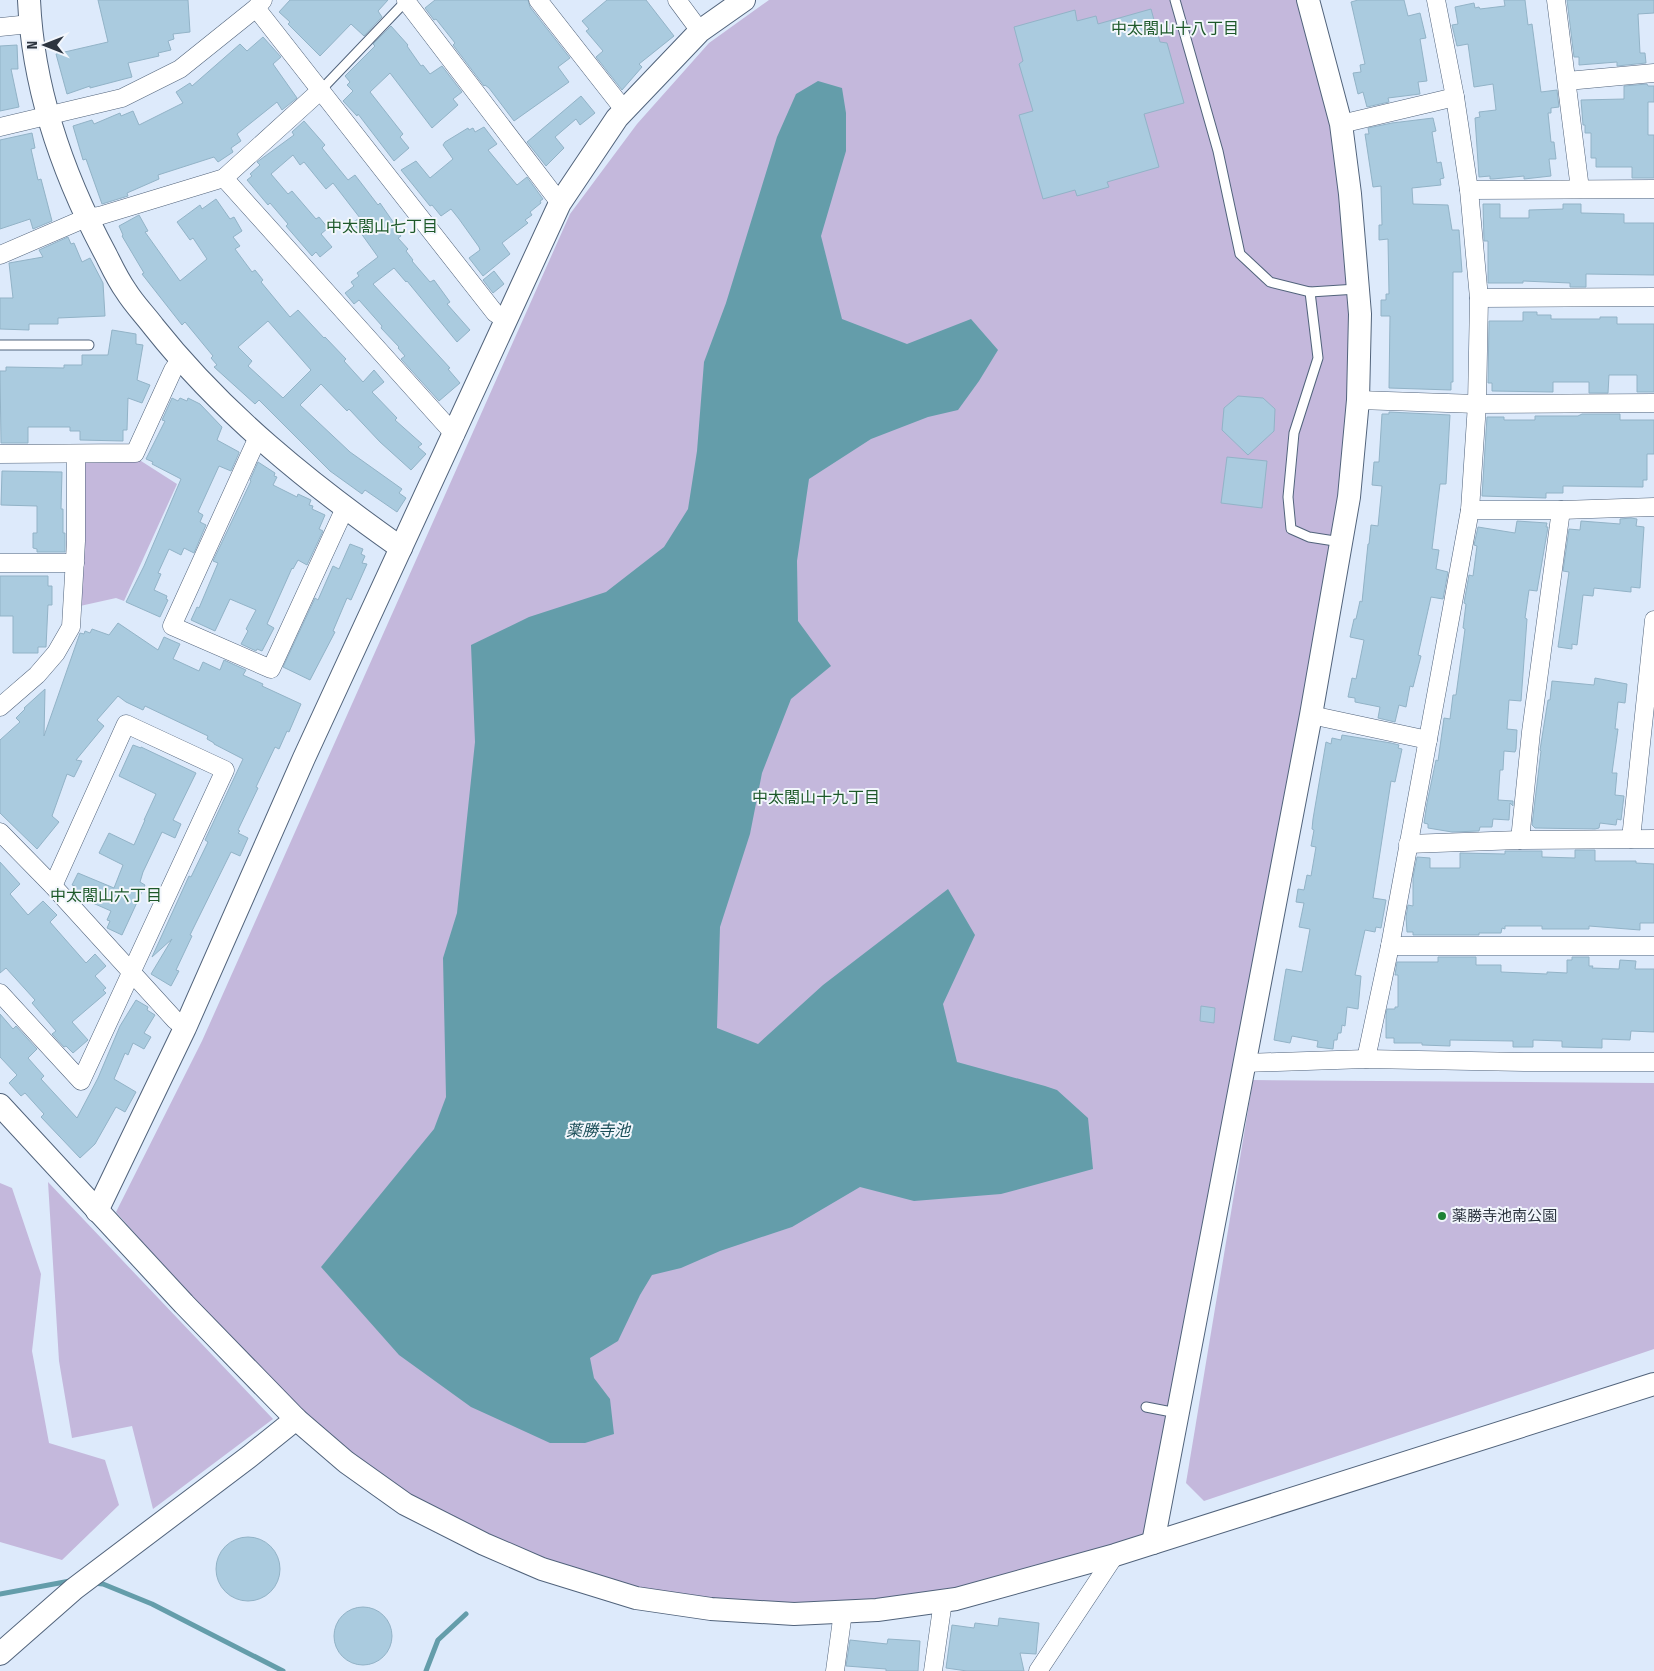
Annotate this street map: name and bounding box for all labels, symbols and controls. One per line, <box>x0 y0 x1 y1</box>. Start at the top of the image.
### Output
district label: 中太閤山十八丁目 <box>1111 19 1239 38</box>
north arrow <box>20 20 70 70</box>
text: N <box>24 41 41 49</box>
district label: 中太閤山七丁目 <box>326 217 438 236</box>
district label: 中太閤山十九丁目 <box>752 788 880 807</box>
district label: 中太閤山六丁目 <box>50 886 162 905</box>
water label: 薬勝寺池 <box>566 1121 632 1140</box>
place label: 薬勝寺池南公園 <box>1452 1207 1557 1225</box>
marker: 薬勝寺池南公園 <box>1436 1210 1448 1222</box>

